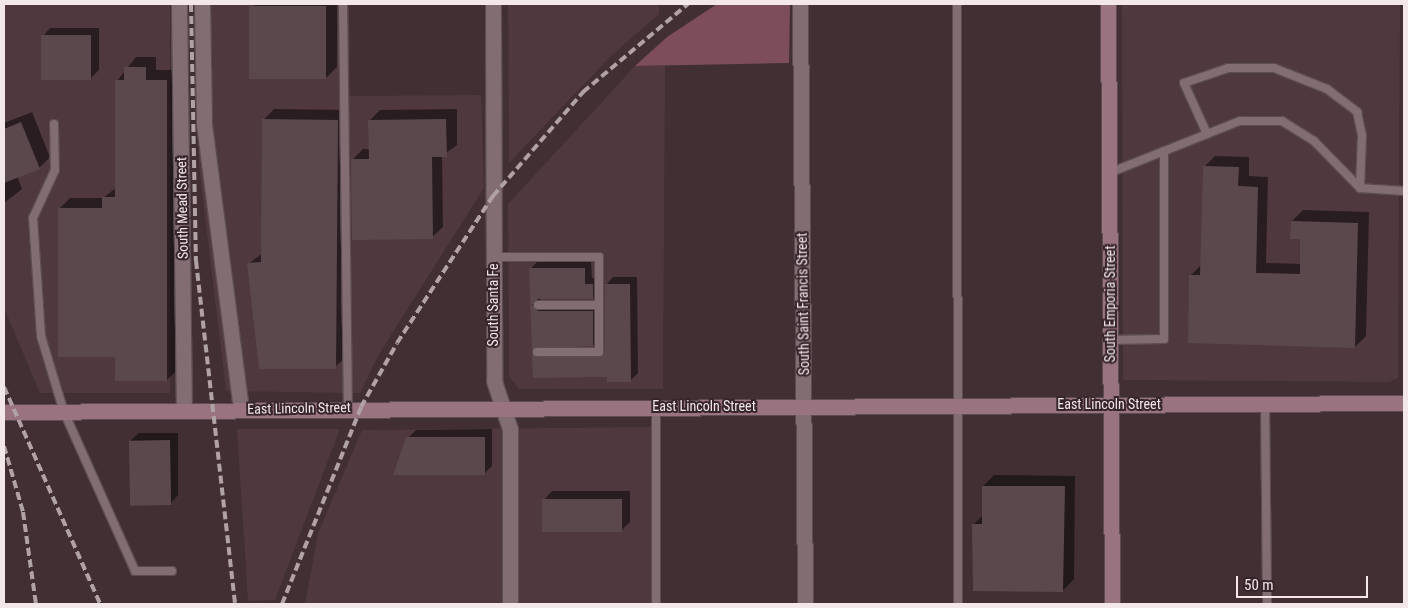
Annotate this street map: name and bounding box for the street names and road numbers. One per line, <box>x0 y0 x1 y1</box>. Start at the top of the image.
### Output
street label: South Mead Street <box>173 157 191 259</box>
street label: South Saint Francis Street <box>793 233 813 375</box>
street label: South Emporia Street <box>1102 246 1118 362</box>
street label: South Santa Fe <box>485 263 501 347</box>
street label: East Lincoln Street <box>1057 396 1161 412</box>
street label: East Lincoln Street <box>652 398 756 414</box>
street label: East Lincoln Street <box>247 399 351 417</box>

